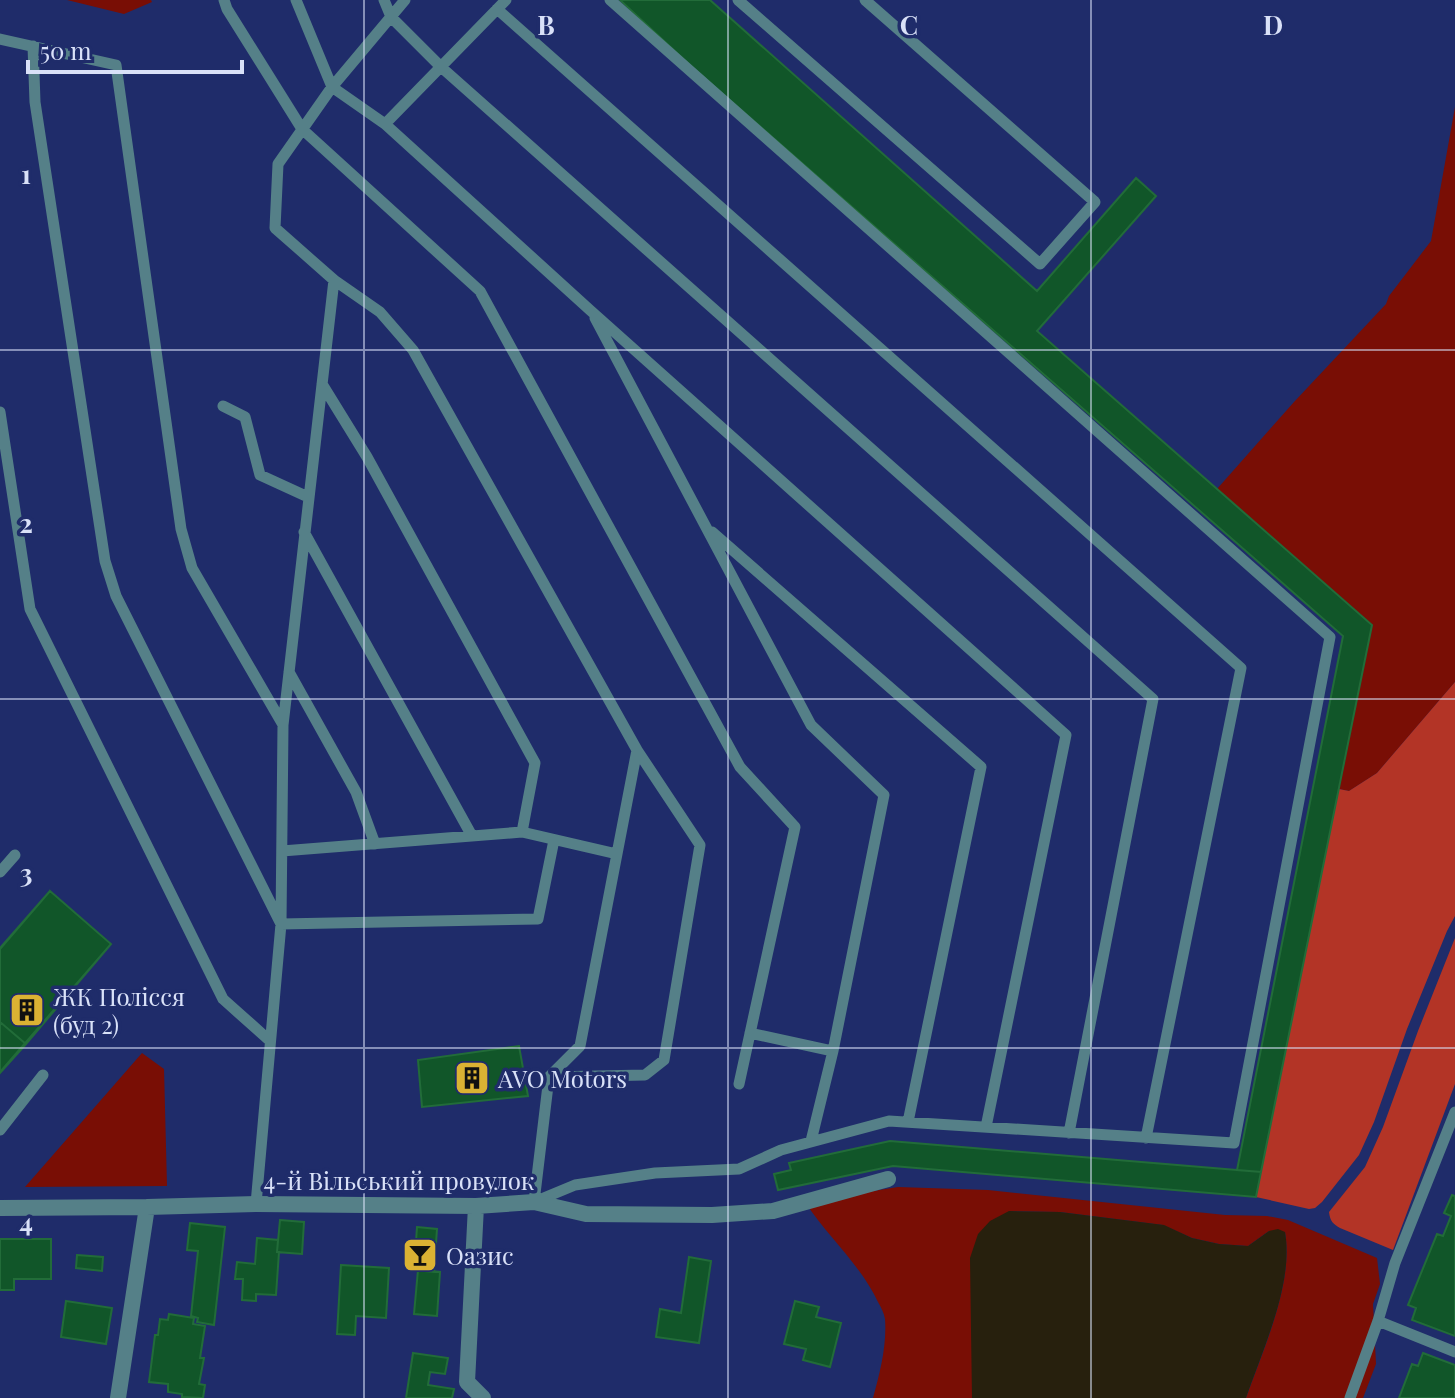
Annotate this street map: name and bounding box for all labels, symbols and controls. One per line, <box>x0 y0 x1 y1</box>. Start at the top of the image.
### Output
text: B <box>537 7 555 42</box>
text: C <box>900 7 918 42</box>
text: D <box>1263 7 1283 42</box>
scale bar <box>28 24 242 74</box>
text: 50 m <box>40 34 92 66</box>
text: 1 <box>21 156 31 191</box>
text: 2 <box>19 505 33 540</box>
text: 3 <box>20 855 32 890</box>
place label: ЖК Полісся (буд 2) <box>53 980 185 1040</box>
building icon: ЖК Полісся (буд 2) <box>8 991 46 1029</box>
building icon: AVO Motors <box>453 1059 491 1097</box>
place label: AVO Motors <box>497 1062 627 1094</box>
street label: 4-й Вільський провулок <box>263 1164 535 1196</box>
text: 4 <box>19 1204 33 1239</box>
bar icon: Оазис <box>401 1236 439 1274</box>
place label: Оазис <box>446 1239 514 1271</box>

